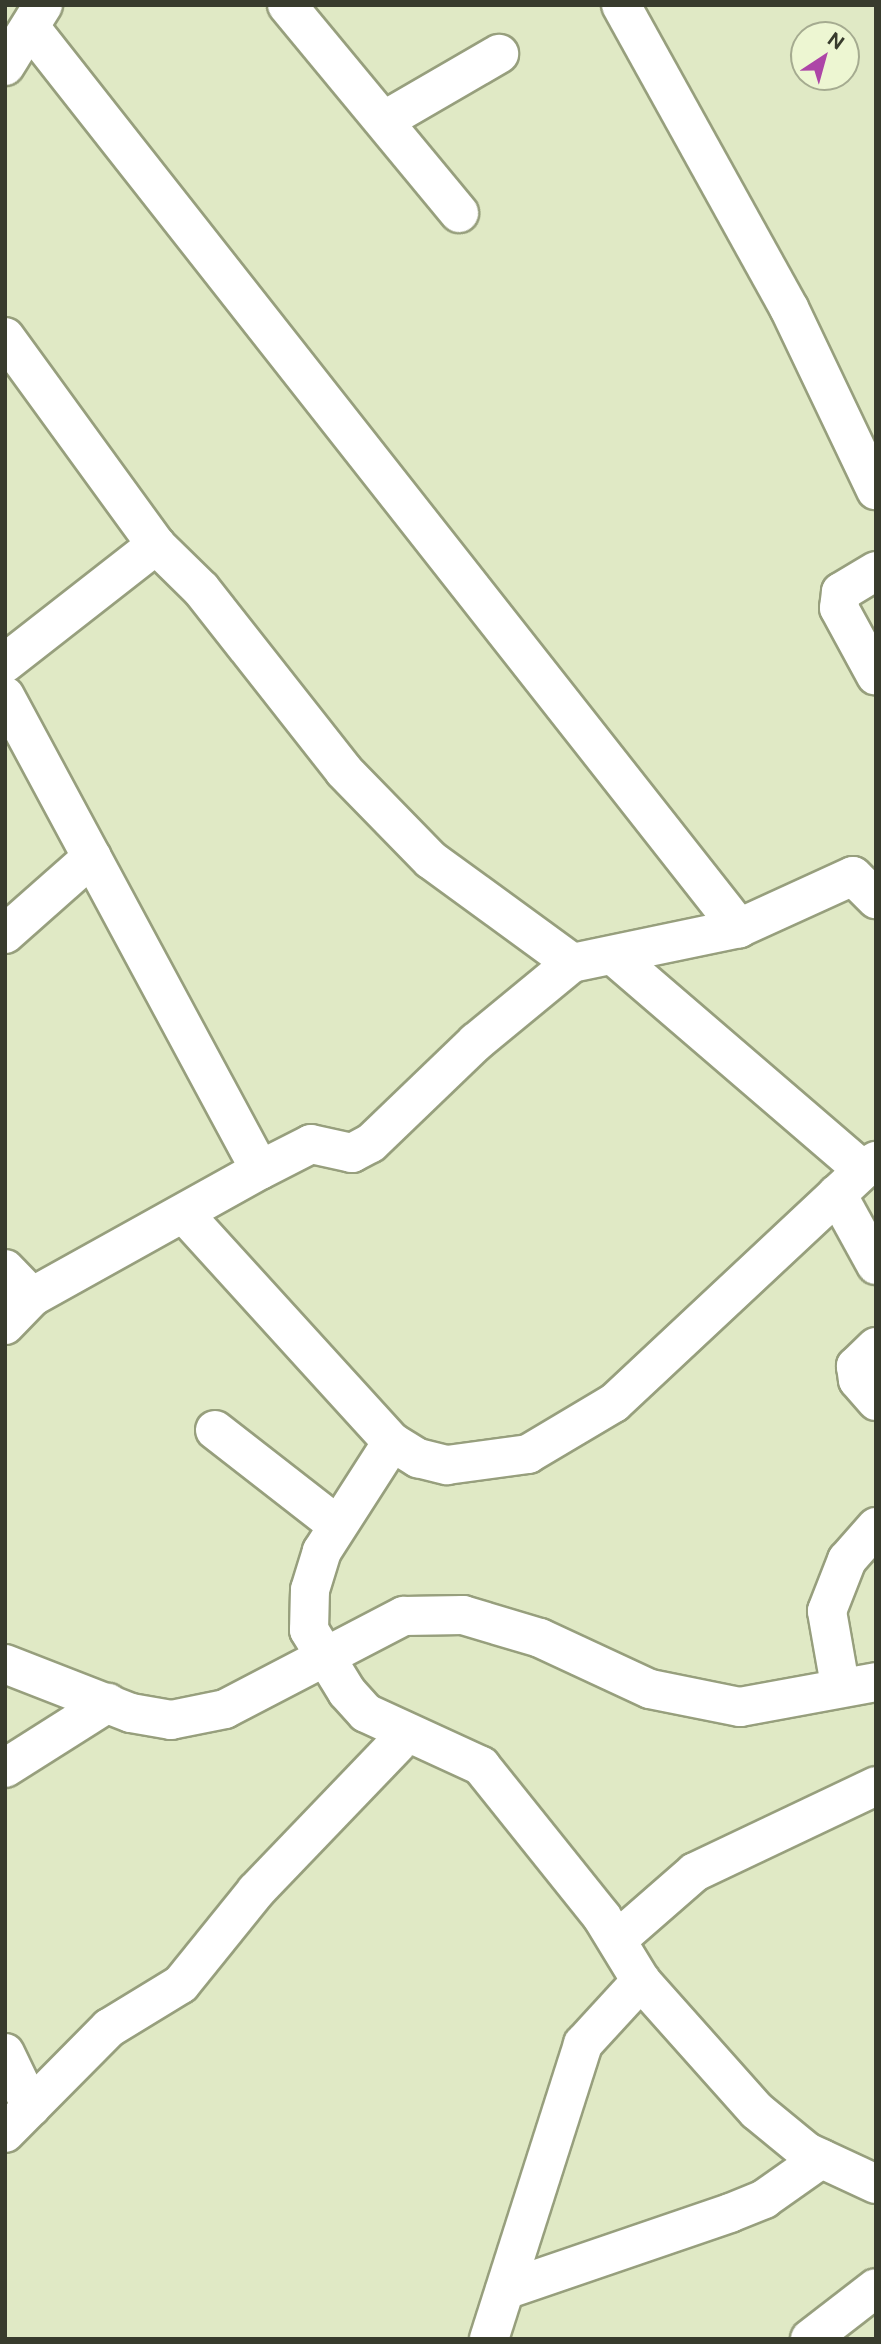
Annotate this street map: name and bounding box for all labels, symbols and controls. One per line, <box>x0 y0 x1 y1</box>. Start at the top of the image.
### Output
north arrow <box>790 21 860 91</box>
text: N <box>824 27 849 54</box>

